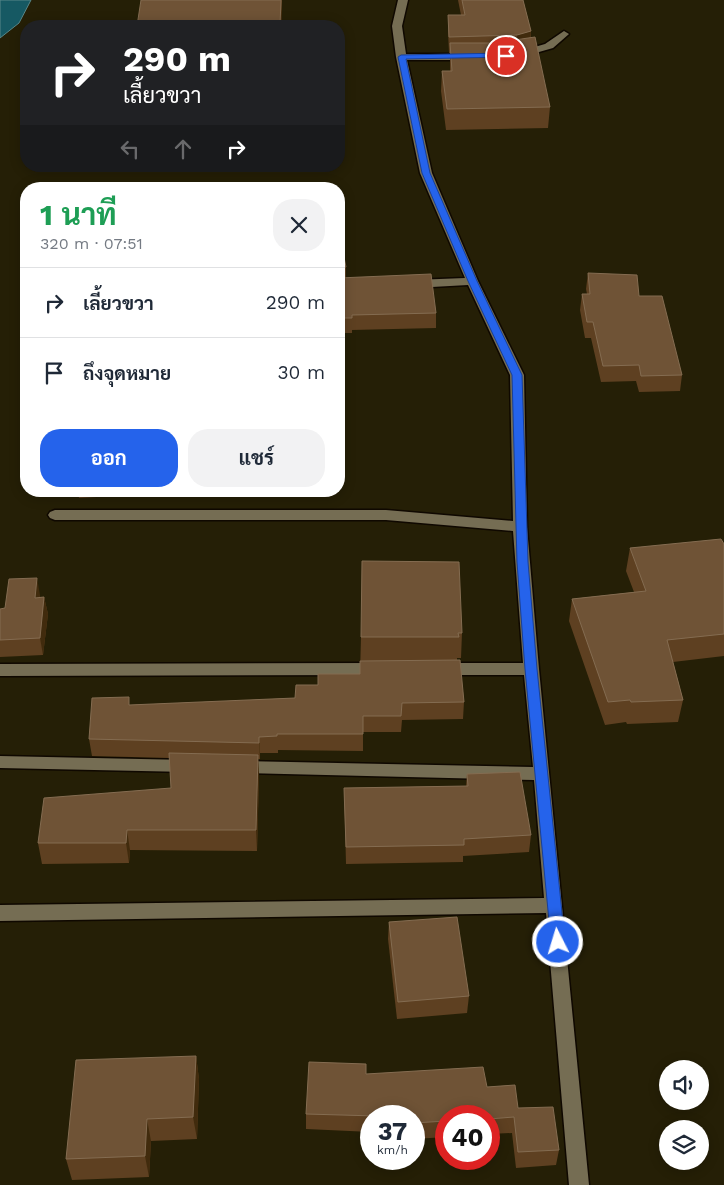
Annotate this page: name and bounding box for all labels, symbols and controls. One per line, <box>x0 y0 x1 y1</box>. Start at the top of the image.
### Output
pin <box>485 35 527 77</box>
text: 290 m <box>123 38 231 80</box>
icon: right <box>40 40 105 105</box>
icon: arrive <box>492 42 520 70</box>
text: เลี้ยวขวา <box>123 83 201 108</box>
icon: left <box>116 135 144 163</box>
icon: ahead <box>169 135 197 163</box>
icon: right <box>222 135 250 163</box>
text: 1 นาที <box>40 197 117 232</box>
button: close <box>273 199 325 251</box>
text: 320 m · 07:51 <box>40 234 143 253</box>
icon: right <box>40 289 68 317</box>
text: 290 m <box>266 291 325 314</box>
text: เลี้ยวขวา <box>83 292 154 315</box>
icon: arrive <box>40 359 68 387</box>
text: 30 m <box>278 361 325 384</box>
text: ถึงจุดหมาย <box>83 362 171 385</box>
button: ออก <box>40 429 178 487</box>
button: แชร์ <box>188 429 325 487</box>
position arrow <box>531 915 583 967</box>
map controls <box>659 1060 709 1170</box>
button: sound <box>659 1060 709 1110</box>
speed limit sign: 40 <box>435 1105 500 1170</box>
text: 37 <box>378 1117 407 1146</box>
button: layers <box>659 1120 709 1170</box>
text: km/h <box>377 1143 408 1157</box>

